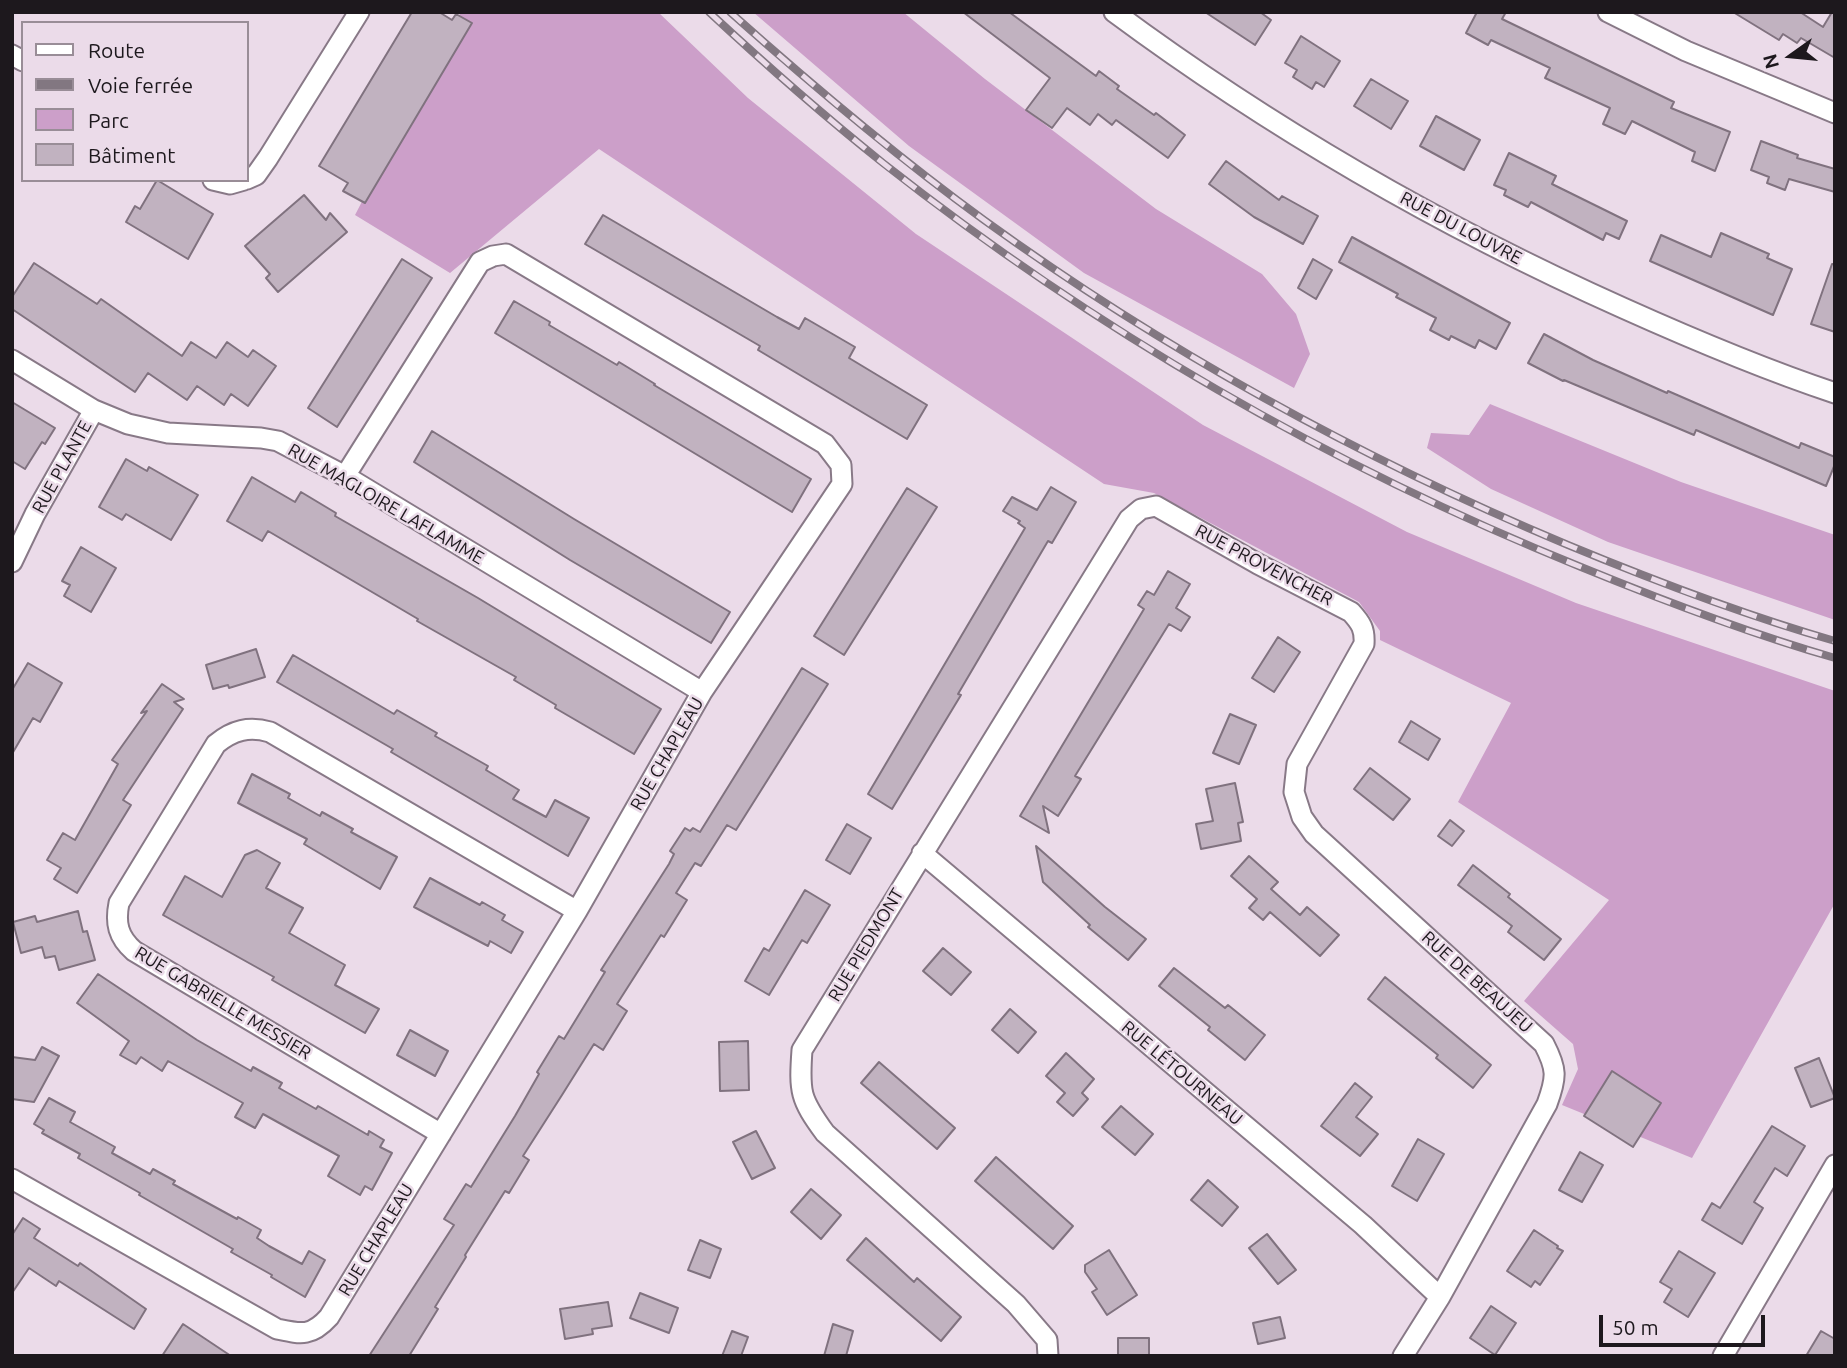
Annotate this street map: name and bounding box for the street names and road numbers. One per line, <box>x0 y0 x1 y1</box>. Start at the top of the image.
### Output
street label: RUE DU LOUVRE <box>1397 187 1525 269</box>
street label: RUE PLANTE <box>28 417 96 517</box>
street label: RUE MAGLOIRE LAFLAMME <box>284 439 488 569</box>
street label: RUE PROVENCHER <box>1191 520 1337 610</box>
street label: RUE CHAPLEAU <box>626 693 708 815</box>
street label: RUE PIEDMONT <box>824 884 908 1006</box>
street label: RUE DE BEAUJEU <box>1417 927 1537 1037</box>
street label: RUE GABRIELLE MESSIER <box>131 942 315 1064</box>
street label: RUE LÉTOURNEAU <box>1117 1016 1247 1130</box>
street label: RUE CHAPLEAU <box>334 1180 418 1300</box>

